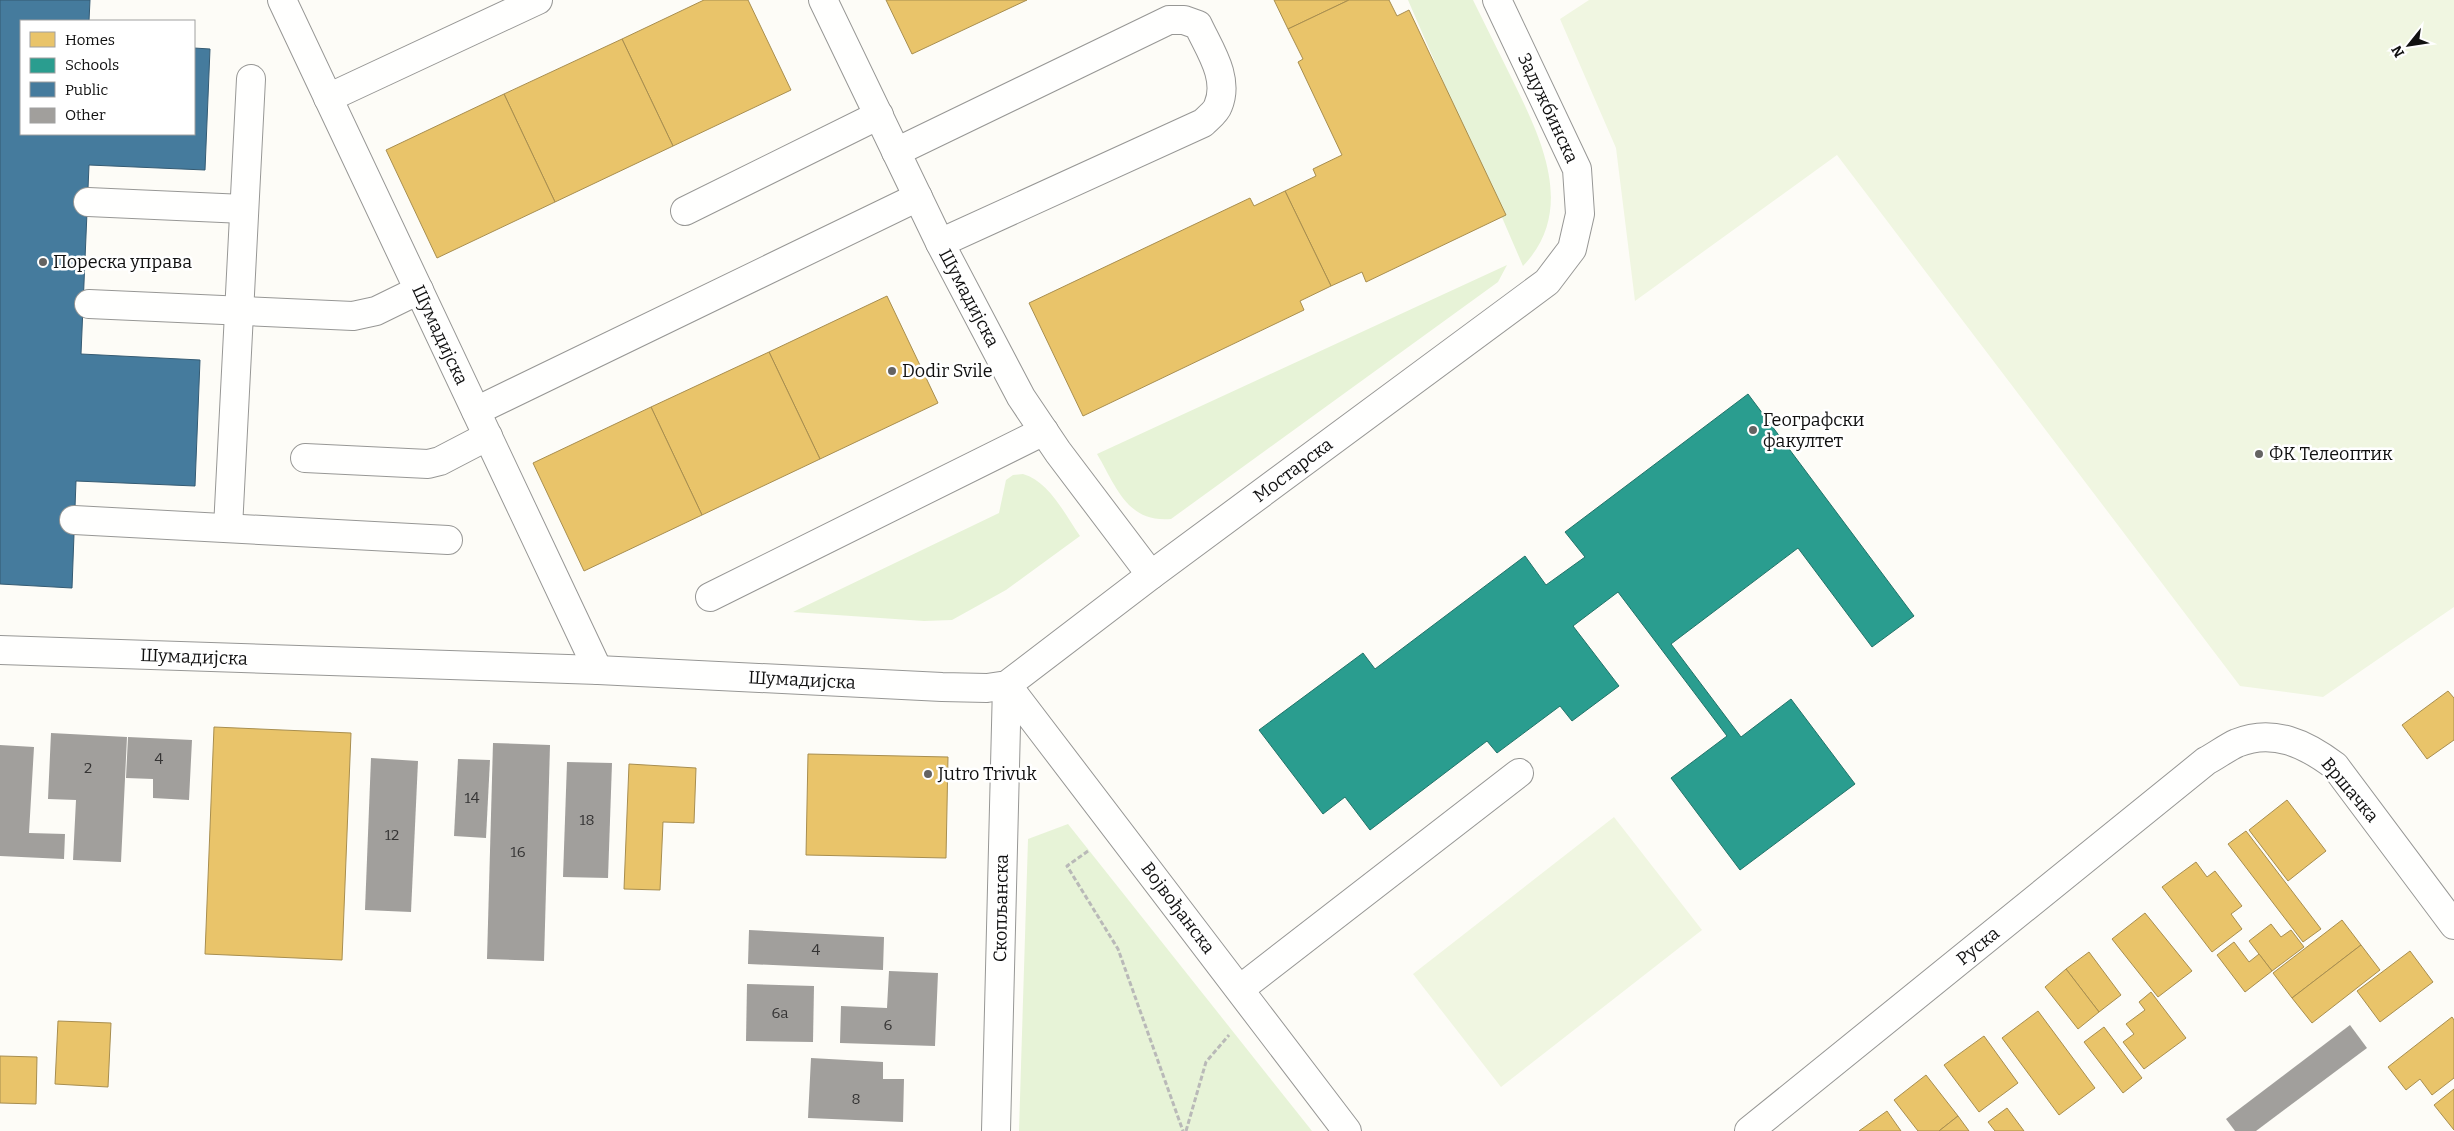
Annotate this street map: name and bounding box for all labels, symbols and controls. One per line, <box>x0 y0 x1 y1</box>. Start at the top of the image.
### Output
legend <box>20 20 195 135</box>
north arrow <box>2384 20 2434 70</box>
text: Homes <box>65 31 115 49</box>
text: N <box>2388 42 2408 60</box>
street label: Задужбинска <box>1513 50 1583 167</box>
text: Schools <box>65 56 119 74</box>
text: Public <box>65 81 109 99</box>
text: Other <box>65 106 106 124</box>
street label: Шумадијска <box>934 245 1004 351</box>
place label: Пореска управа <box>53 251 192 273</box>
marker: Пореска управа <box>37 256 49 268</box>
street label: Шумадијска <box>407 282 473 389</box>
place label: Dodir Svile <box>902 360 993 382</box>
marker: Dodir Svile <box>886 365 898 377</box>
place label: Географски факултет <box>1763 409 1865 452</box>
marker: Географски факултет <box>1747 424 1759 436</box>
street label: Мостарска <box>1249 433 1337 507</box>
place label: ФК Телеоптик <box>2269 443 2393 465</box>
marker: ФК Телеоптик <box>2253 448 2265 460</box>
street label: Шумадијска <box>140 644 248 670</box>
street label: Шумадијска <box>748 666 856 694</box>
house number: 4 <box>155 750 164 768</box>
street label: Вршачка <box>2317 753 2383 827</box>
house number: 2 <box>84 759 92 777</box>
place label: Jutro Trivuk <box>937 763 1037 785</box>
marker: Jutro Trivuk <box>922 768 934 780</box>
house number: 14 <box>465 789 480 807</box>
house number: 18 <box>579 811 595 829</box>
house number: 12 <box>385 826 399 844</box>
house number: 16 <box>511 843 526 861</box>
street label: Скопљанска <box>989 854 1013 962</box>
street label: Војвођанска <box>1136 858 1220 958</box>
street label: Руска <box>1952 922 2004 970</box>
house number: 4 <box>812 941 821 959</box>
house number: 6a <box>771 1004 789 1022</box>
house number: 6 <box>884 1016 893 1034</box>
house number: 8 <box>851 1090 861 1108</box>

